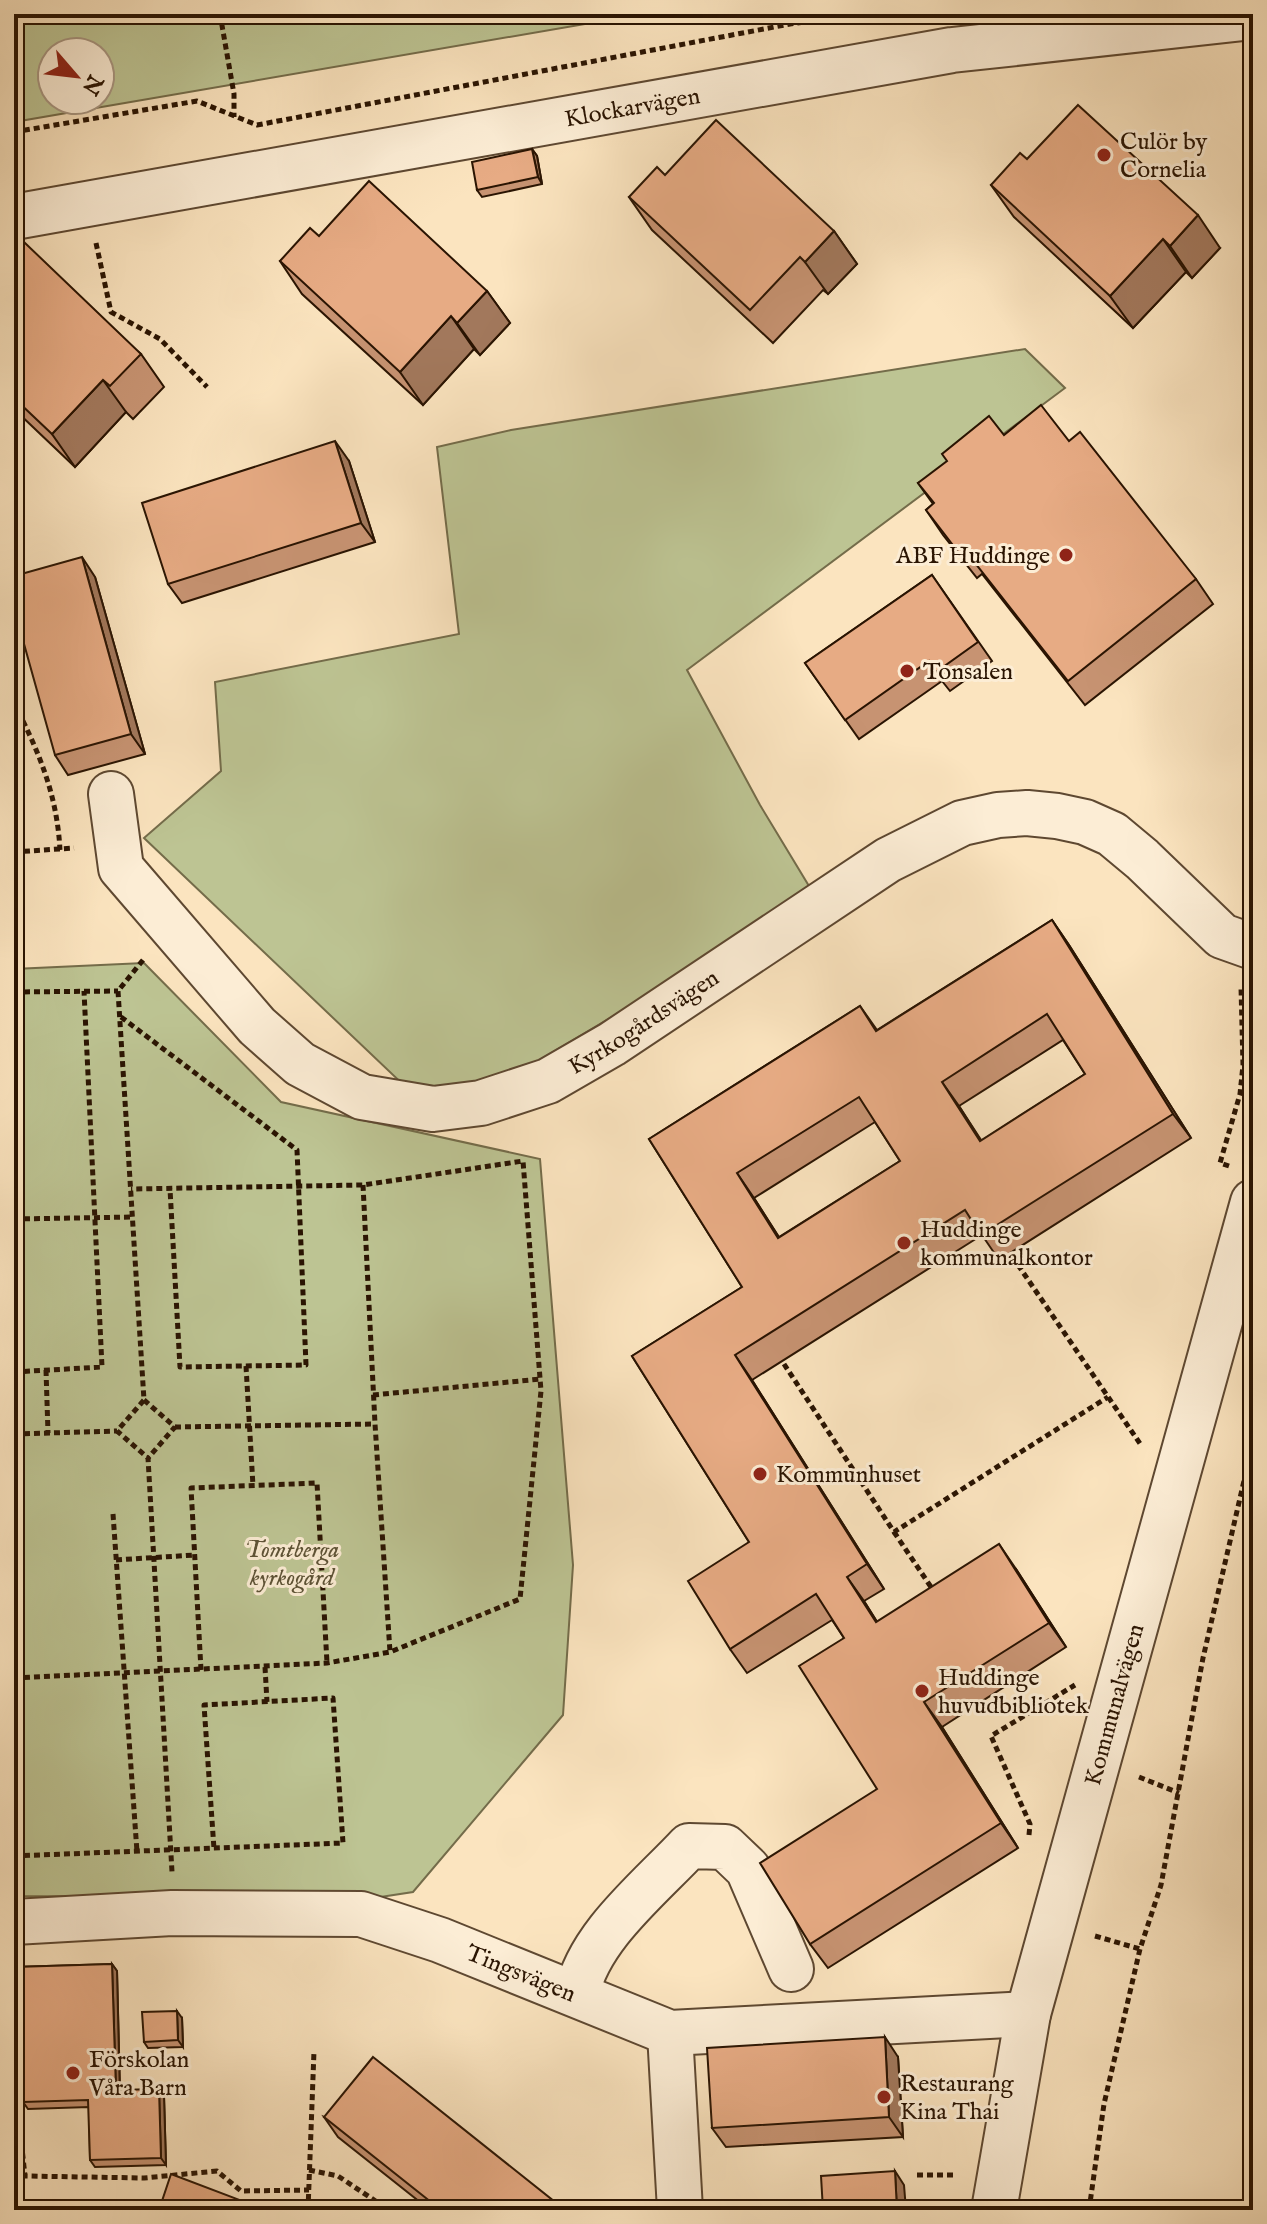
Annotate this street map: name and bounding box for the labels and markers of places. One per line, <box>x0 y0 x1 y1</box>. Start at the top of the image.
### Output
place label: Culör by Cornelia <box>1120 127 1208 186</box>
marker: Culör by Cornelia <box>1095 146 1113 164</box>
place label: ABF Huddinge <box>895 541 1050 572</box>
marker: ABF Huddinge <box>1057 546 1075 564</box>
place label: Tonsalen <box>923 657 1013 688</box>
marker: Tonsalen <box>898 662 916 680</box>
place label: Huddinge kommunalkontor <box>920 1215 1093 1274</box>
marker: Huddinge kommunalkontor <box>895 1234 913 1252</box>
place label: Kommunhuset <box>776 1460 921 1491</box>
marker: Kommunhuset <box>751 1465 769 1483</box>
place label: Huddinge huvudbibliotek <box>938 1663 1089 1722</box>
marker: Huddinge huvudbibliotek <box>913 1682 931 1700</box>
place label: Förskolan Våra Barn <box>88 2045 190 2104</box>
marker: Förskolan Våra Barn <box>64 2064 82 2082</box>
place label: Restaurang Kina Thai <box>900 2069 1015 2128</box>
marker: Restaurang Kina Thai <box>875 2088 893 2106</box>

